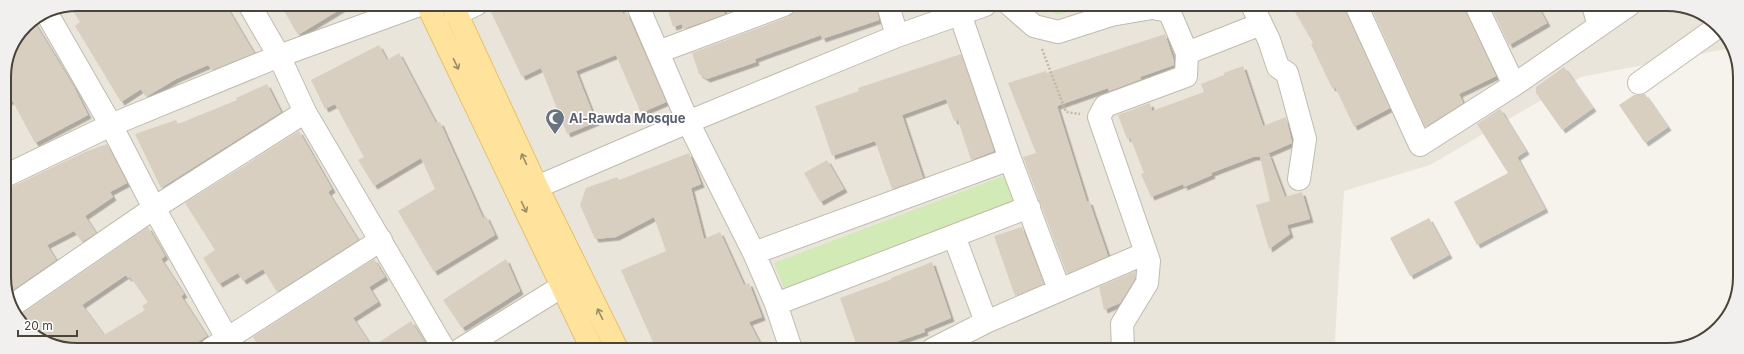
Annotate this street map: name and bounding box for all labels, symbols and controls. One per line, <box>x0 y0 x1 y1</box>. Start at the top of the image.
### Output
one-way arrow <box>453 58 460 70</box>
mosque icon: Al-Rawda Mosque <box>544 107 566 135</box>
place label: Al-Rawda Mosque <box>569 110 686 126</box>
one-way arrow <box>520 154 527 166</box>
one-way arrow <box>521 201 528 213</box>
one-way arrow <box>596 308 603 320</box>
scale bar <box>18 312 77 338</box>
text: 20 m <box>24 318 53 333</box>

